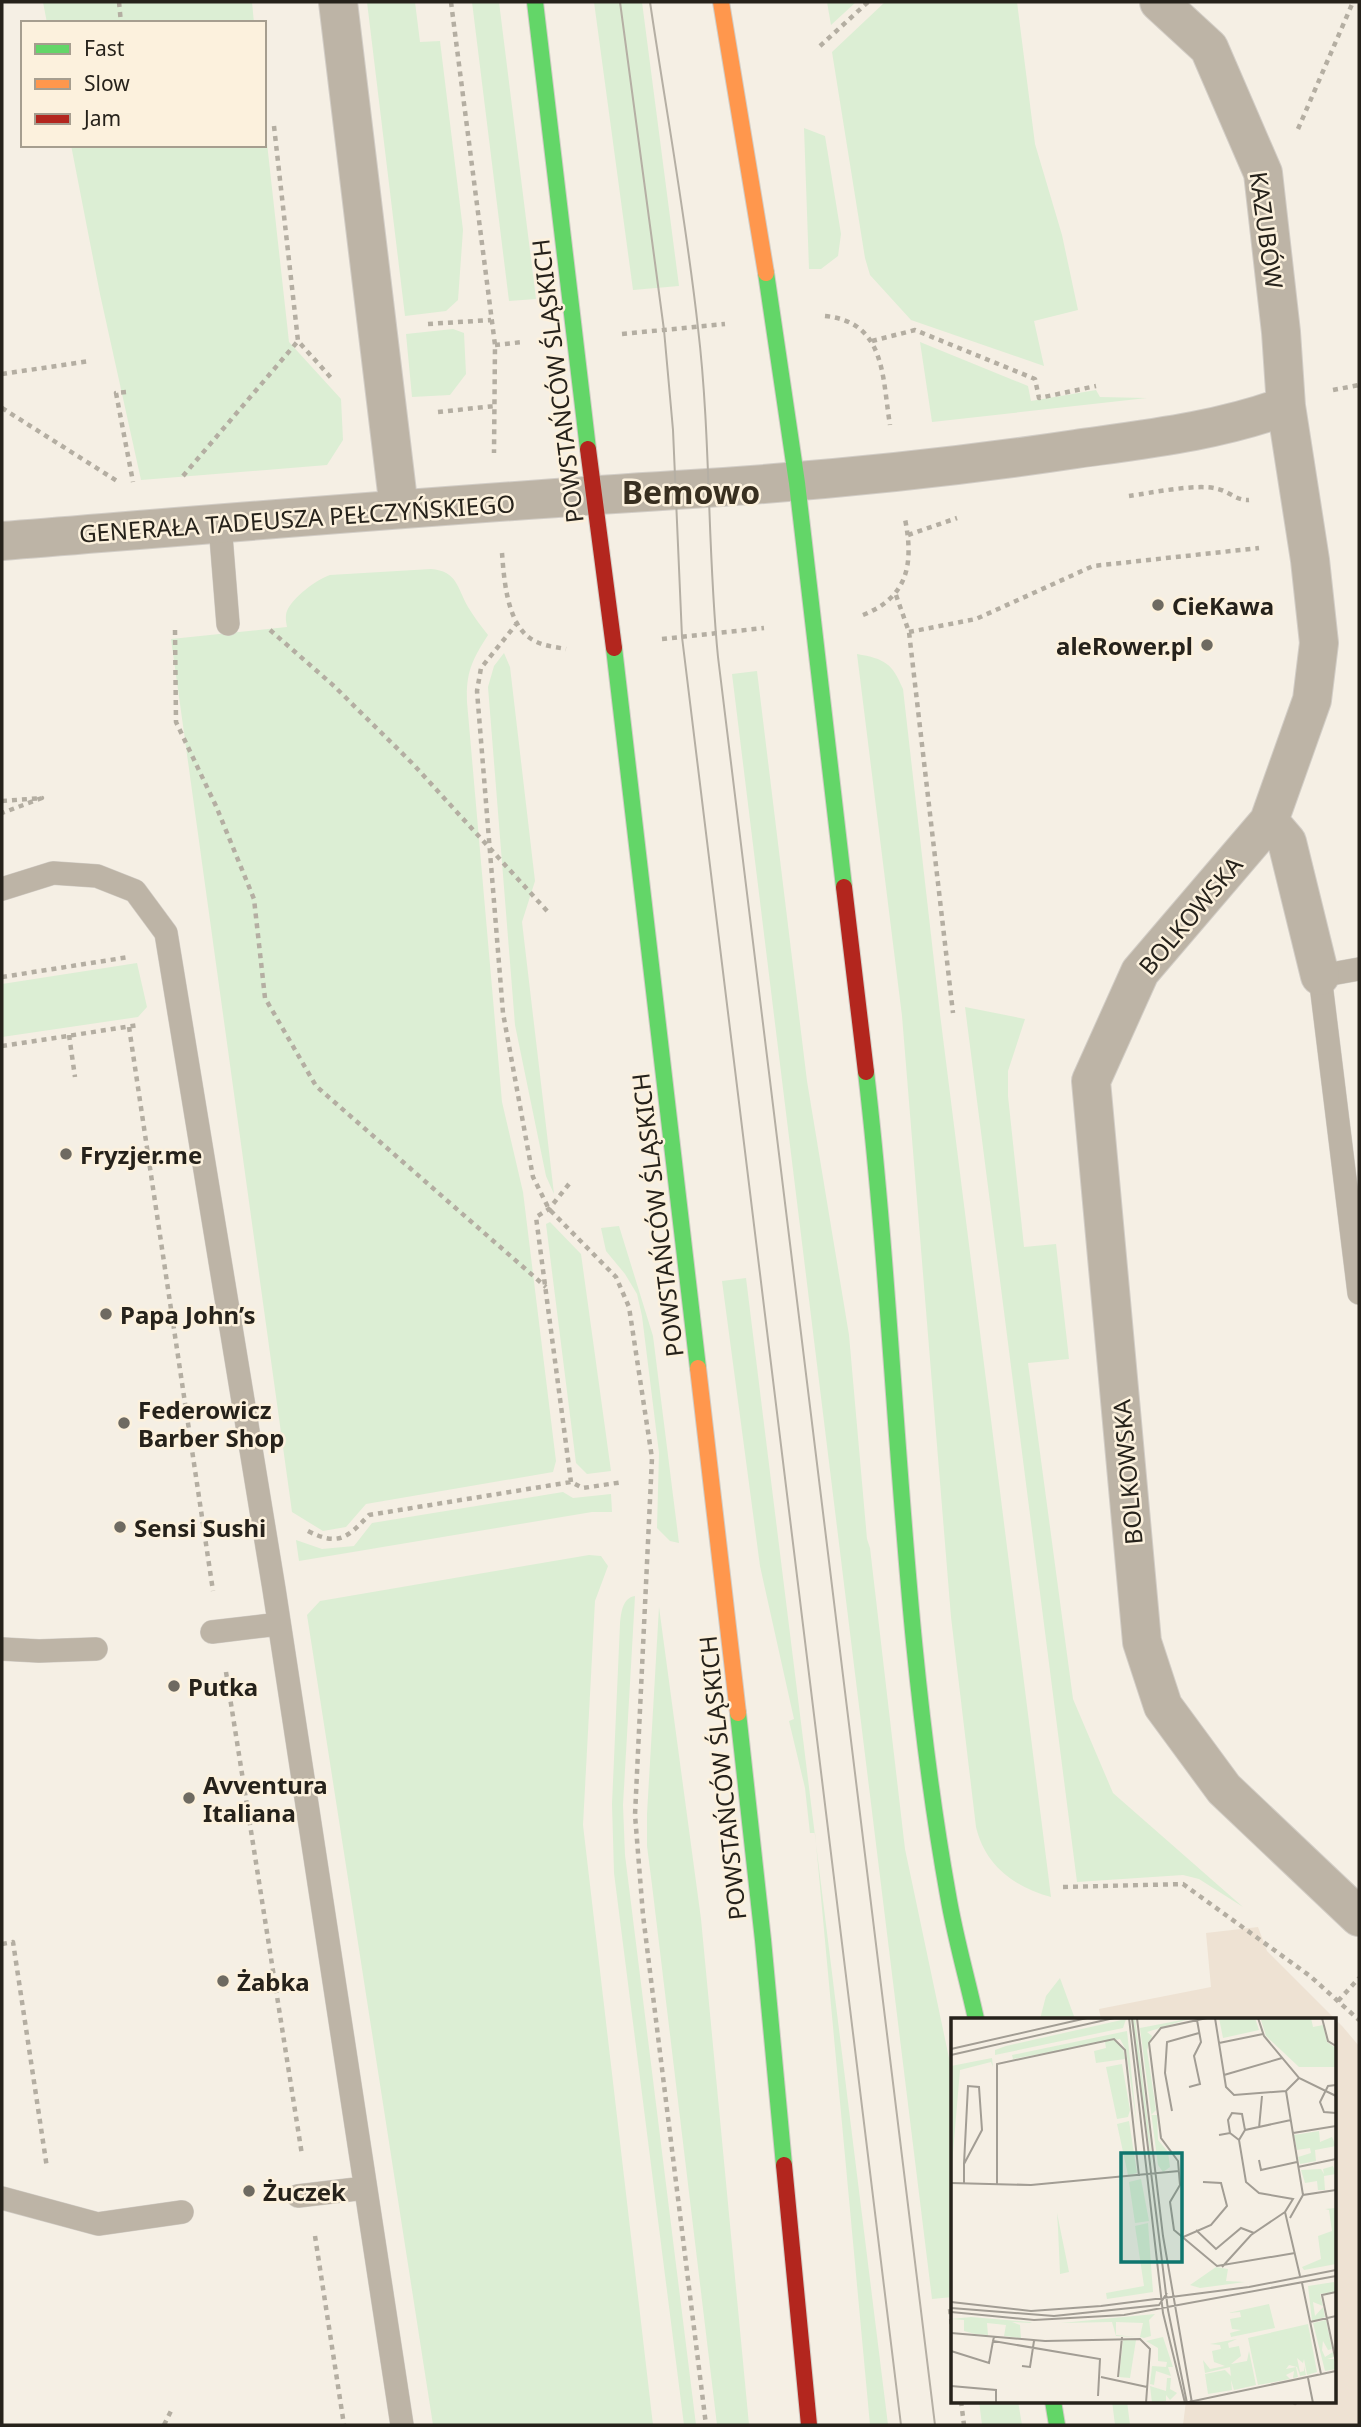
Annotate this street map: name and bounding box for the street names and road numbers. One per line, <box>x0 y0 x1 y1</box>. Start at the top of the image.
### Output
street label: KAZUBÓW <box>1242 169 1292 291</box>
street label: POWSTAŃCÓW ŚLĄSKICH <box>523 237 591 525</box>
street label: GENERAŁA TADEUSZA PEŁCZYŃSKIEGO <box>78 486 516 550</box>
street label: BOLKOWSKA <box>1131 848 1250 981</box>
street label: POWSTAŃCÓW ŚLĄSKICH <box>623 1071 691 1359</box>
street label: BOLKOWSKA <box>1104 1397 1150 1546</box>
street label: POWSTAŃCÓW ŚLĄSKICH <box>691 1634 753 1922</box>

